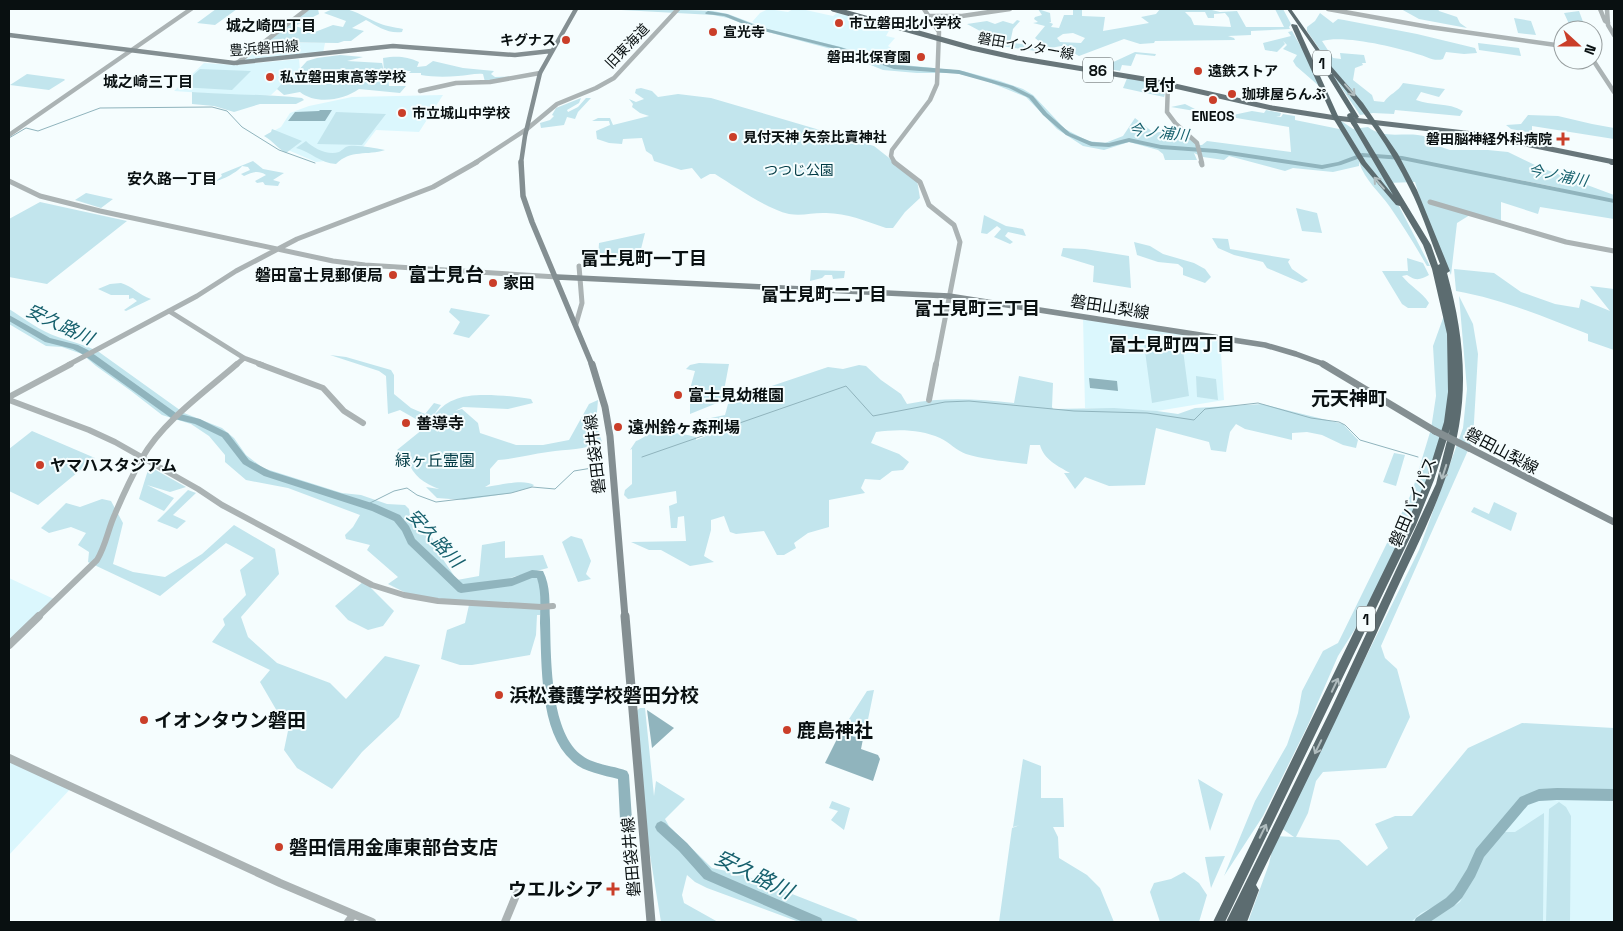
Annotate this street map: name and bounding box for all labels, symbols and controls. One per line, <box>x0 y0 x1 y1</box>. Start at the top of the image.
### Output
place label: 市立磐田北小学校 <box>849 14 961 32</box>
district label: 城之崎四丁目 <box>226 16 316 35</box>
marker: 市立磐田北小学校 <box>833 17 845 29</box>
street label: 旧東海道 <box>601 20 653 72</box>
north arrow <box>1553 20 1603 70</box>
place label: 宣光寺 <box>723 23 765 41</box>
marker: 宣光寺 <box>707 26 719 38</box>
street label: 磐田インター線 <box>976 29 1076 63</box>
place label: キグナス <box>500 31 556 49</box>
marker: キグナス <box>560 34 572 46</box>
street label: 豊浜磐田線 <box>228 37 300 59</box>
text: N <box>1580 42 1600 57</box>
place label: 磐田北保育園 <box>827 48 911 66</box>
road number: 1 <box>1313 50 1331 76</box>
marker: 磐田北保育園 <box>915 51 927 63</box>
road number: 86 <box>1083 58 1113 82</box>
place label: 遠鉄ストア <box>1208 62 1278 80</box>
marker: 遠鉄ストア <box>1192 65 1204 77</box>
place label: 私立磐田東高等学校 <box>280 68 406 86</box>
marker: 私立磐田東高等学校 <box>264 71 276 83</box>
district label: 城之崎三丁目 <box>103 72 193 91</box>
district label: 見付 <box>1143 75 1175 96</box>
one-way arrow <box>1344 84 1355 97</box>
place label: 珈琲屋らんぷ <box>1242 85 1326 103</box>
marker: 珈琲屋らんぷ <box>1226 88 1238 100</box>
marker: ENEOS <box>1207 94 1219 106</box>
place label: 市立城山中学校 <box>412 104 510 122</box>
marker: 市立城山中学校 <box>396 107 408 119</box>
place label: ENEOS <box>1192 107 1235 125</box>
water label: 今ノ浦川 <box>1128 119 1192 145</box>
place label: 見付天神 矢奈比賣神社 <box>743 128 887 146</box>
place label: 磐田脳神経外科病院 <box>1426 130 1552 148</box>
marker: 見付天神 矢奈比賣神社 <box>727 131 739 143</box>
marker: 磐田脳神経外科病院 <box>1556 132 1570 146</box>
water label: 今ノ浦川 <box>1527 160 1591 190</box>
park label: つつじ公園 <box>764 161 834 179</box>
district label: 安久路一丁目 <box>127 169 217 188</box>
one-way arrow <box>1373 176 1385 189</box>
district label: 富士見町一丁目 <box>581 247 707 270</box>
district label: 富士見台 <box>408 262 484 287</box>
place label: 磐田富士見郵便局 <box>255 265 383 286</box>
marker: 磐田富士見郵便局 <box>387 269 399 281</box>
place label: 家田 <box>503 273 535 294</box>
marker: 家田 <box>487 277 499 289</box>
district label: 富士見町二丁目 <box>761 283 887 306</box>
street label: 磐田山梨線 <box>1069 290 1151 324</box>
district label: 富士見町三丁目 <box>914 297 1040 320</box>
water label: 安久路川 <box>23 298 99 350</box>
district label: 富士見町四丁目 <box>1109 333 1235 356</box>
place label: 富士見幼稚園 <box>688 385 784 406</box>
district label: 元天神町 <box>1311 386 1387 411</box>
marker: 富士見幼稚園 <box>672 389 684 401</box>
place label: 善導寺 <box>416 413 464 434</box>
street label: 磐田袋井線 <box>580 413 610 495</box>
marker: 善導寺 <box>400 417 412 429</box>
place label: 遠州鈴ヶ森刑場 <box>628 417 740 438</box>
marker: 遠州鈴ヶ森刑場 <box>612 421 624 433</box>
street label: 磐田山梨線 <box>1462 423 1542 479</box>
park label: 緑ヶ丘霊園 <box>395 450 475 471</box>
street label: 磐田バイパス <box>1385 454 1441 550</box>
place label: ヤマハスタジアム <box>50 455 177 476</box>
marker: ヤマハスタジアム <box>34 459 46 471</box>
one-way arrow <box>1439 463 1448 479</box>
water label: 安久路川 <box>402 504 469 574</box>
road number: 1 <box>1357 606 1375 632</box>
one-way arrow <box>1331 678 1340 693</box>
place label: 浜松養護学校磐田分校 <box>509 683 699 708</box>
marker: 浜松養護学校磐田分校 <box>493 689 505 701</box>
place label: イオンタウン磐田 <box>154 708 306 733</box>
marker: イオンタウン磐田 <box>138 714 150 726</box>
place label: 鹿島神社 <box>797 718 873 743</box>
marker: 鹿島神社 <box>781 724 793 736</box>
one-way arrow <box>1313 739 1323 754</box>
street label: 磐田袋井線 <box>617 816 645 898</box>
one-way arrow <box>1259 824 1268 839</box>
place label: 磐田信用金庫東部台支店 <box>289 835 498 860</box>
marker: 磐田信用金庫東部台支店 <box>273 841 285 853</box>
water label: 安久路川 <box>710 843 799 905</box>
place label: ウエルシア <box>508 877 603 902</box>
marker: ウエルシア <box>607 883 619 895</box>

